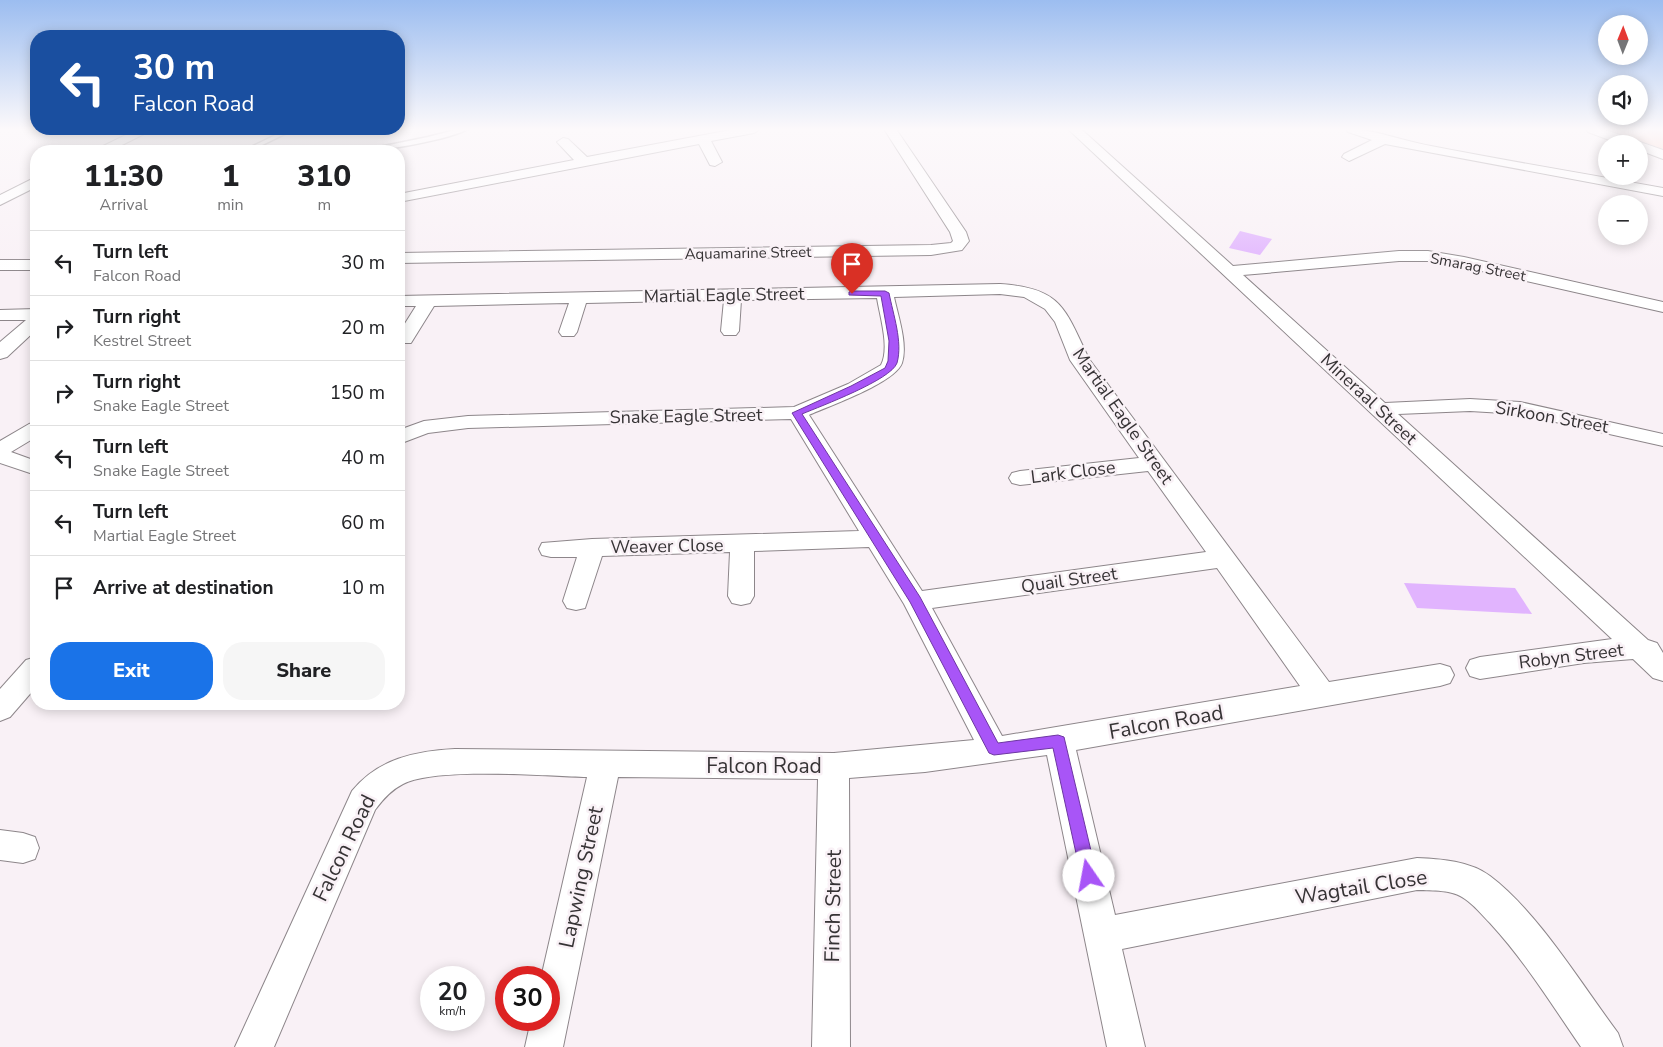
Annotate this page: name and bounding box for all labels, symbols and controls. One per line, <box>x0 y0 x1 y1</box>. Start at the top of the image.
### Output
north arrow <box>1598 15 1648 65</box>
map controls <box>1598 15 1648 245</box>
text: 30 m <box>133 44 215 91</box>
icon: left <box>50 50 115 115</box>
button: sound <box>1598 75 1648 125</box>
text: Falcon Road <box>133 89 254 119</box>
button: + <box>1598 135 1648 185</box>
text: 11:30 <box>84 156 163 197</box>
text: 1 <box>221 156 239 197</box>
text: 310 <box>297 156 351 197</box>
text: Arrival <box>100 194 148 216</box>
text: min <box>217 194 244 216</box>
text: m <box>317 194 331 216</box>
button: − <box>1598 195 1648 245</box>
text: Turn left <box>93 239 168 265</box>
street label: Aquamarine Street <box>684 242 812 264</box>
pin <box>831 243 873 294</box>
street label: Smarag Street <box>1429 248 1528 286</box>
icon: left <box>50 249 78 277</box>
text: 30 m <box>341 250 385 276</box>
icon: arrive <box>838 250 866 278</box>
text: Falcon Road <box>93 265 181 287</box>
street label: Martial Eagle Street <box>643 282 805 308</box>
text: Turn right <box>93 304 180 330</box>
icon: right <box>50 314 78 342</box>
text: 20 m <box>341 315 385 341</box>
text: Kestrel Street <box>93 330 191 352</box>
street label: Martial Eagle Street <box>1067 343 1179 489</box>
street label: Mineraal Street <box>1316 348 1423 450</box>
text: Turn right <box>93 369 180 395</box>
icon: right <box>50 379 78 407</box>
text: 150 m <box>330 380 385 406</box>
text: Snake Eagle Street <box>93 395 229 417</box>
street label: Sirkoon Street <box>1494 395 1611 439</box>
street label: Snake Eagle Street <box>609 403 763 429</box>
text: Turn left <box>93 434 168 460</box>
icon: left <box>50 444 78 472</box>
text: 40 m <box>341 445 385 471</box>
street label: Lark Close <box>1029 455 1117 489</box>
text: Snake Eagle Street <box>93 460 229 482</box>
text: Turn left <box>93 499 168 525</box>
icon: left <box>50 509 78 537</box>
text: 60 m <box>341 510 385 536</box>
text: Martial Eagle Street <box>93 525 236 547</box>
street label: Weaver Close <box>610 533 724 559</box>
street label: Quail Street <box>1019 561 1119 599</box>
icon: arrive <box>50 574 78 602</box>
text: Arrive at destination <box>93 575 274 601</box>
text: 10 m <box>341 575 385 601</box>
street label: Robyn Street <box>1517 638 1625 674</box>
button: Exit <box>50 642 213 700</box>
button: Share <box>223 642 385 700</box>
street label: Falcon Road <box>1107 698 1225 746</box>
street label: Falcon Road <box>706 752 822 780</box>
street label: Falcon Road <box>306 790 382 906</box>
street label: Lapwing Street <box>552 803 610 950</box>
street label: Finch Street <box>818 849 848 963</box>
position arrow <box>1062 849 1114 901</box>
street label: Wagtail Close <box>1293 863 1429 911</box>
speed limit sign: 30 <box>495 966 560 1031</box>
text: 20 <box>437 975 468 1009</box>
text: km/h <box>439 1003 466 1019</box>

